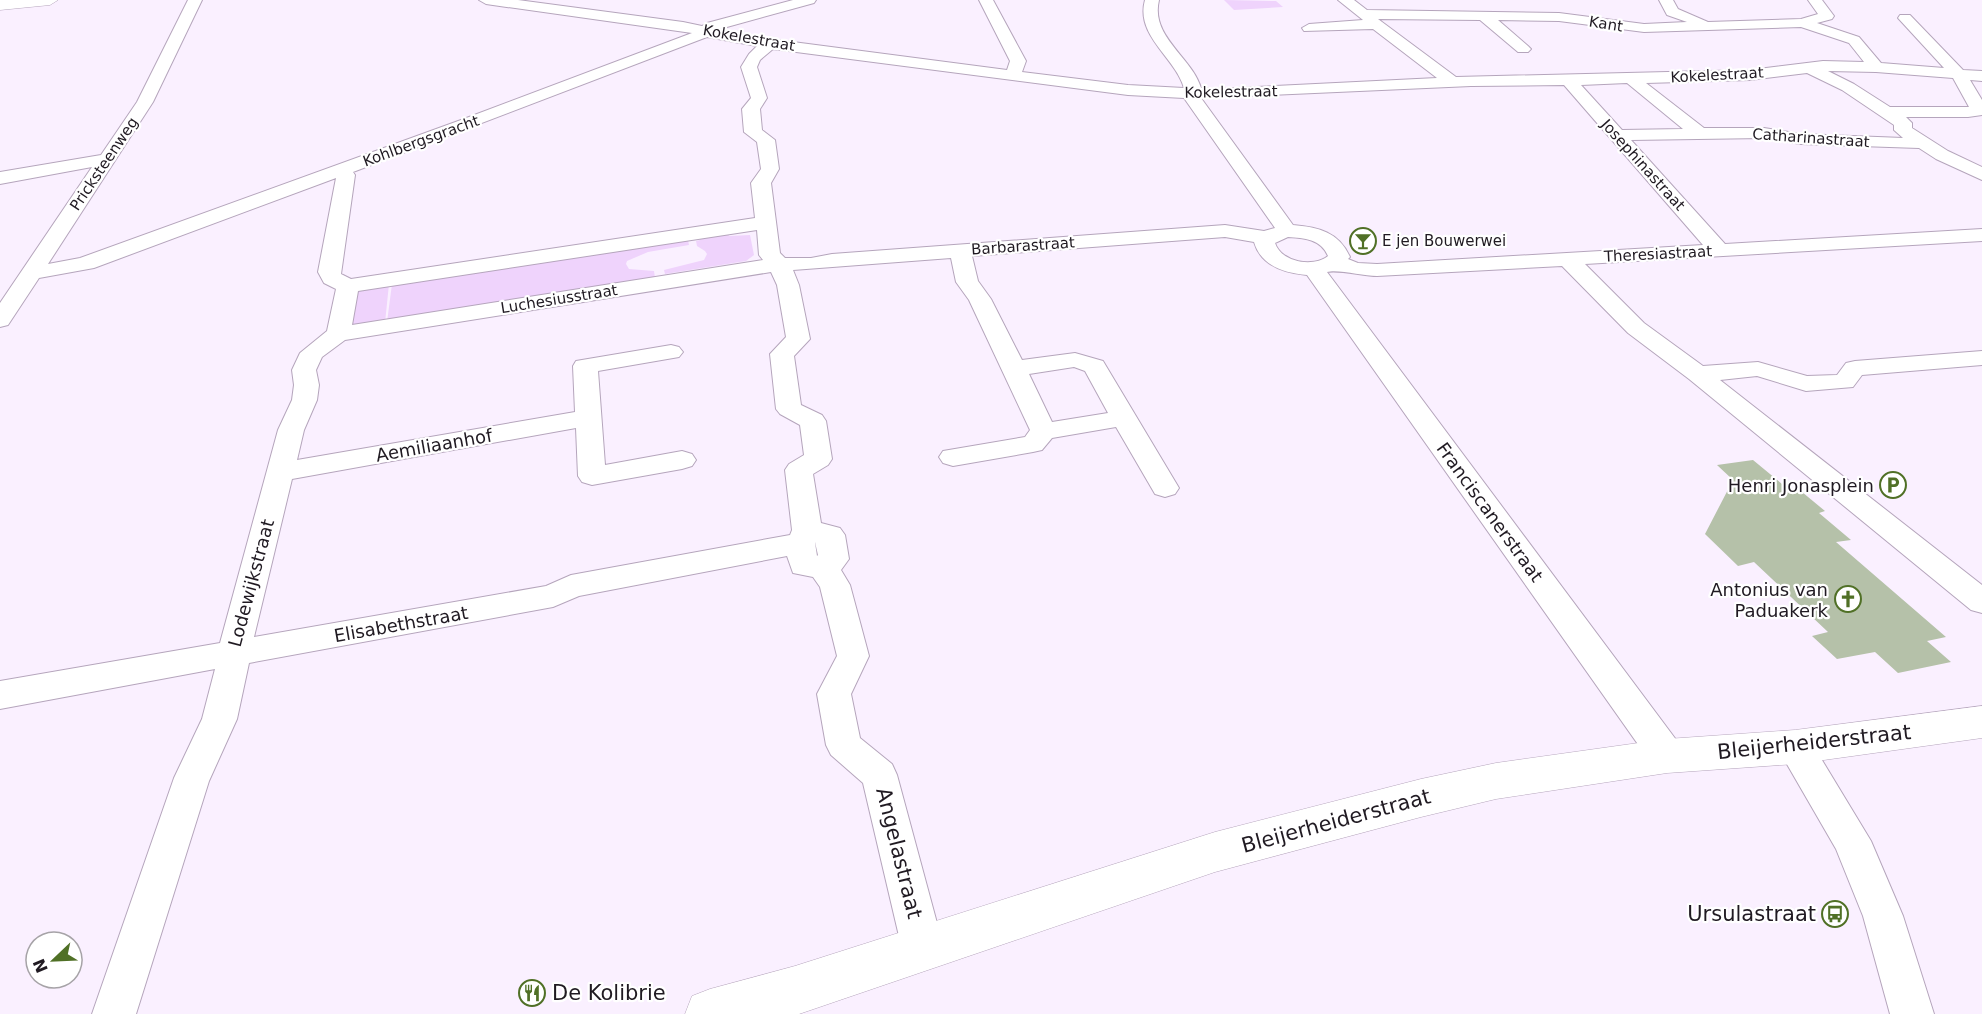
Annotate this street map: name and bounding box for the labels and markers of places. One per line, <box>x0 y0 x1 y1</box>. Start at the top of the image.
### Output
bar icon: E jen Bouwerwei <box>1348 226 1378 256</box>
place label: E jen Bouwerwei <box>1382 232 1506 250</box>
parking icon: Henri Jonasplein <box>1878 470 1908 500</box>
place label: Henri Jonasplein <box>1728 475 1874 496</box>
place label: Antonius van Paduakerk <box>1710 579 1829 621</box>
church icon: Antonius van Paduakerk <box>1833 584 1863 614</box>
bus stop icon: Ursulastraat <box>1820 899 1850 929</box>
place label: Ursulastraat <box>1687 902 1816 926</box>
restaurant icon: De Kolibrie <box>517 978 547 1008</box>
place label: De Kolibrie <box>552 981 666 1005</box>

